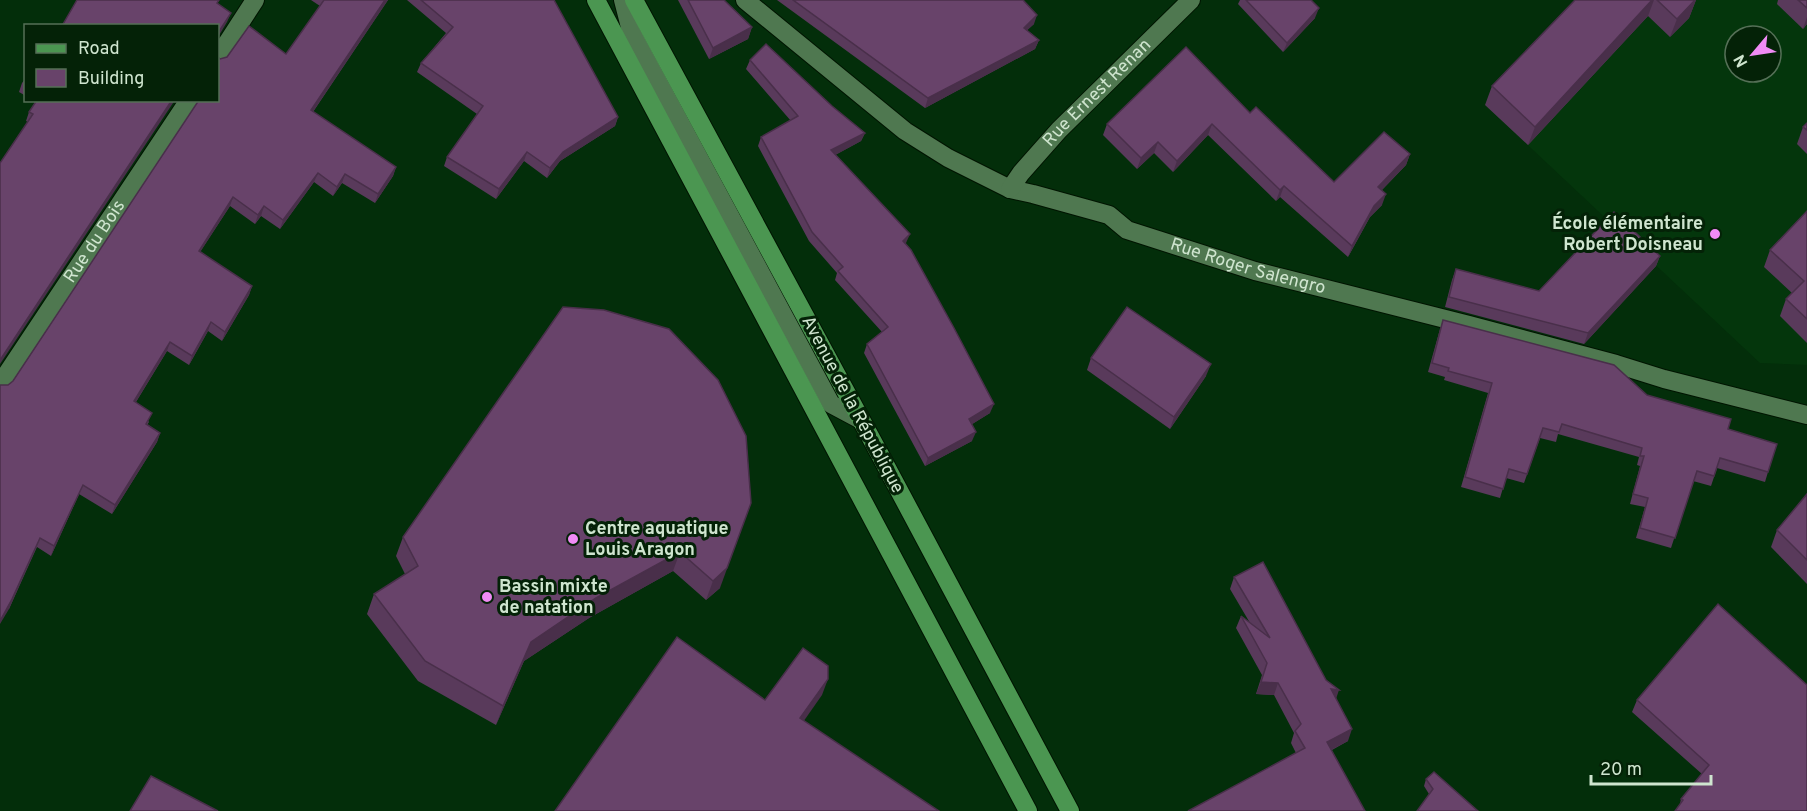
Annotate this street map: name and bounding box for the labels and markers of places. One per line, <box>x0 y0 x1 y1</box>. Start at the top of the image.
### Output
place label: École élémentaire Robert Doisneau <box>1552 211 1703 257</box>
marker: École élémentaire Robert Doisneau <box>1708 227 1722 241</box>
place label: Centre aquatique Louis Aragon <box>585 518 728 562</box>
marker: Centre aquatique Louis Aragon <box>566 532 580 546</box>
place label: Bassin mixte de natation <box>499 576 608 620</box>
marker: Bassin mixte de natation <box>480 590 494 604</box>

